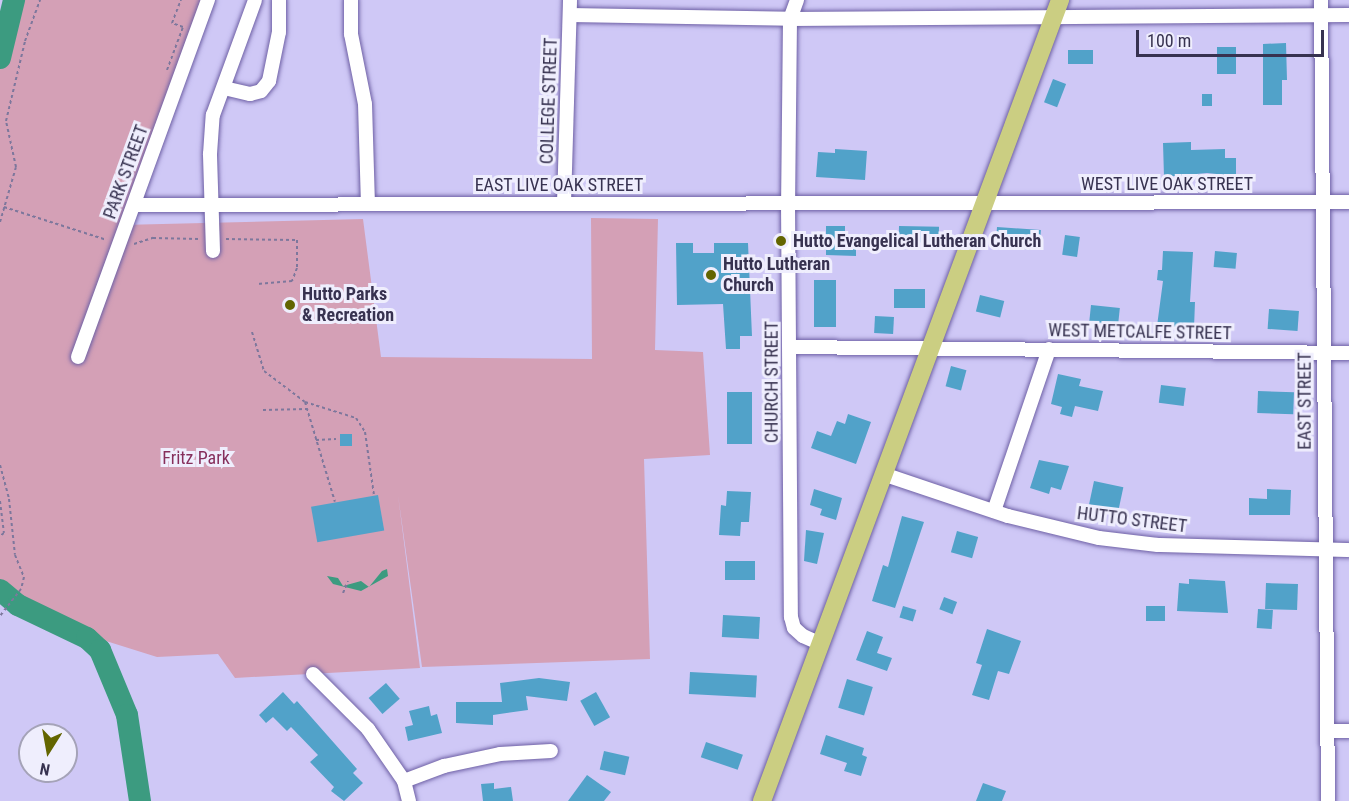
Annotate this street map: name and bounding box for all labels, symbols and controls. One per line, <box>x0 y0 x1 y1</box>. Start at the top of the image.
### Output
scale bar <box>1139 18 1326 56</box>
text: 100 m <box>1147 30 1191 51</box>
street label: COLLEGE STREET <box>536 37 562 165</box>
street label: PARK STREET <box>99 122 153 222</box>
street label: WEST LIVE OAK STREET <box>1081 173 1253 195</box>
street label: EAST LIVE OAK STREET <box>474 174 644 196</box>
place label: Hutto Evangelical Lutheran Church <box>793 230 1041 252</box>
marker: Hutto Evangelical Lutheran Church <box>774 234 788 248</box>
place label: Hutto Lutheran Church <box>723 254 830 296</box>
marker: Hutto Lutheran Church <box>704 268 718 282</box>
place label: Hutto Parks & Recreation <box>302 284 394 326</box>
marker: Hutto Parks & Recreation <box>283 298 297 312</box>
street label: WEST METCALFE STREET <box>1048 320 1232 344</box>
street label: CHURCH STREET <box>761 321 783 443</box>
street label: EAST STREET <box>1294 352 1316 450</box>
park label: Fritz Park <box>162 447 230 469</box>
street label: HUTTO STREET <box>1076 503 1188 537</box>
north arrow <box>18 723 78 783</box>
text: N <box>38 759 51 779</box>

